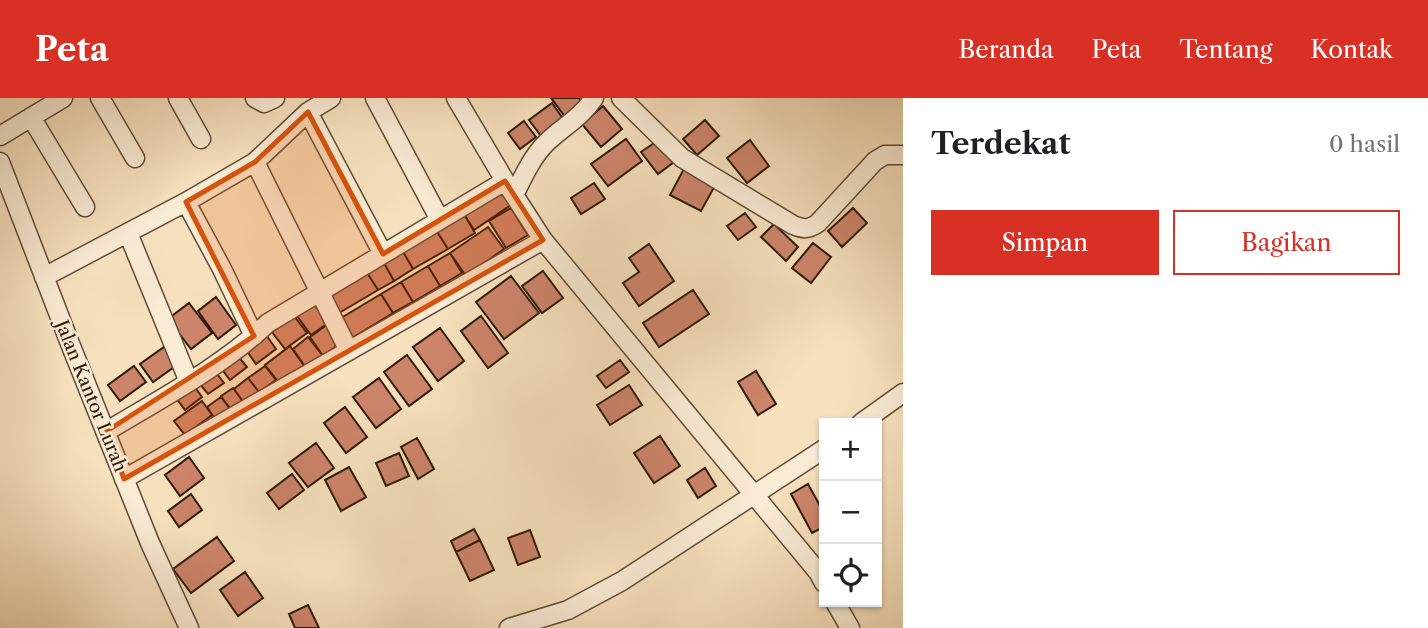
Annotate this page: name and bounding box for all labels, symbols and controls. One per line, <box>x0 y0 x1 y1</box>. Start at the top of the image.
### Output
text: Peta <box>35 29 109 70</box>
text: Beranda <box>958 35 1054 64</box>
text: Peta <box>1092 35 1141 64</box>
text: Tentang <box>1179 35 1272 64</box>
text: Kontak <box>1310 35 1393 64</box>
text: Terdekat <box>931 125 1071 162</box>
text: 0 hasil <box>1329 130 1400 158</box>
button: Simpan <box>931 210 1159 275</box>
button: Bagikan <box>1173 210 1400 275</box>
street label: Jalan Kantor Lurah <box>49 314 132 475</box>
map controls <box>819 418 882 607</box>
button: + <box>819 418 882 481</box>
button: − <box>819 481 882 544</box>
button: locate <box>819 544 882 607</box>

